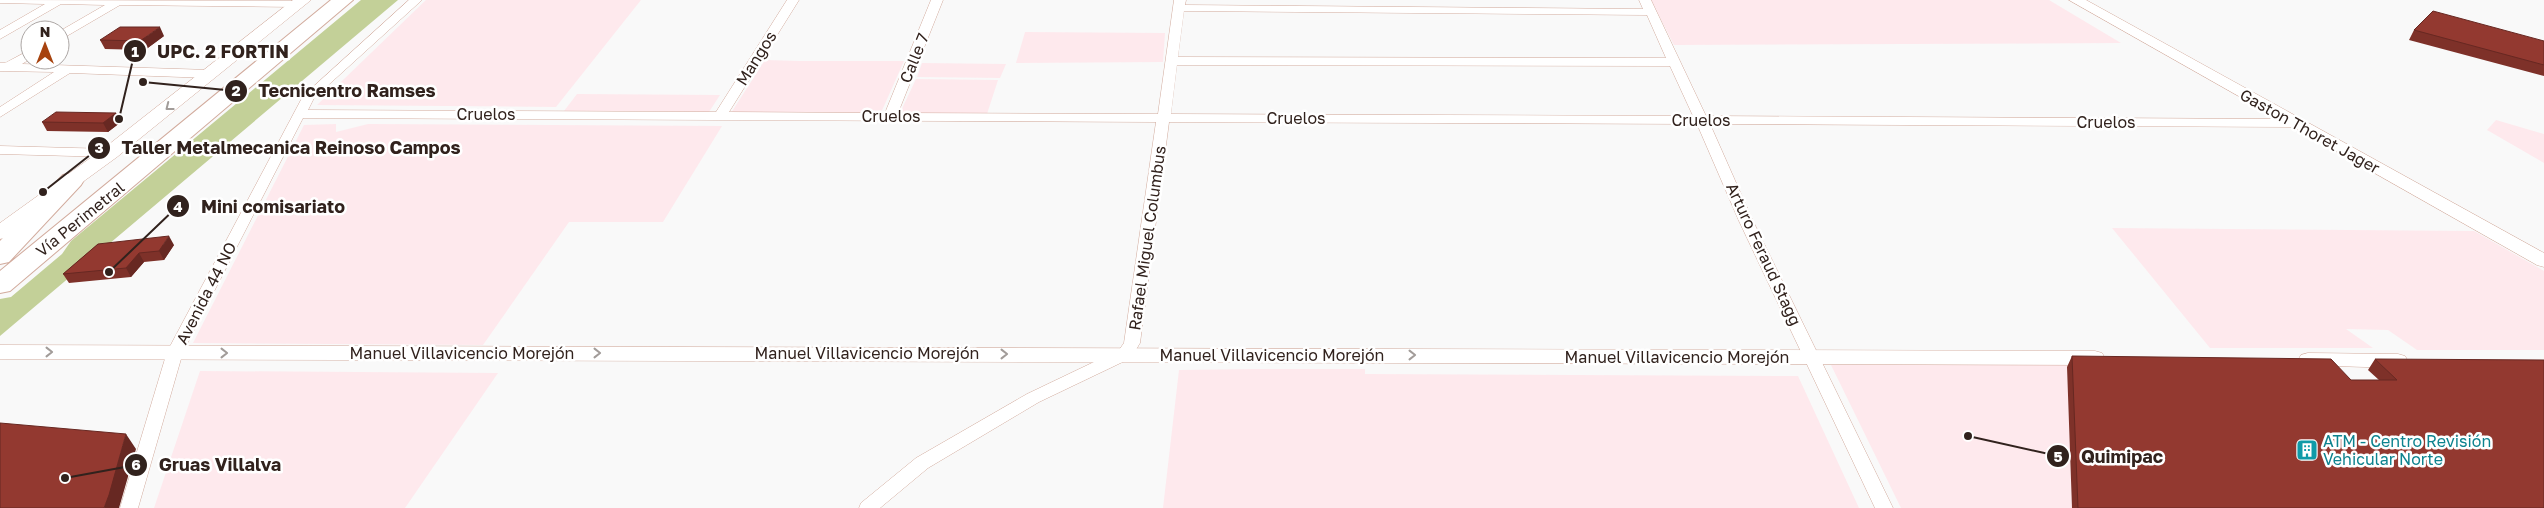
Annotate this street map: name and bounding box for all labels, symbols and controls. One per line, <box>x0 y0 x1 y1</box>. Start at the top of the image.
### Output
north arrow <box>20 20 70 70</box>
text: N <box>40 23 50 40</box>
street label: Mangos <box>731 27 781 89</box>
street label: Calle 7 <box>895 30 933 86</box>
callout: UPC. 2 FORTIN <box>122 35 299 68</box>
text: UPC. 2 FORTIN <box>157 40 289 62</box>
text: 1 <box>131 42 139 60</box>
callout: Tecnicentro Ramses <box>224 74 446 107</box>
text: Tecnicentro Ramses <box>258 79 436 101</box>
text: 2 <box>231 81 241 99</box>
street label: Gaston Thoret Jager <box>2236 84 2384 178</box>
one-way arrow <box>165 101 174 110</box>
street label: Cruelos <box>456 104 516 124</box>
street label: Cruelos <box>861 106 921 126</box>
street label: Cruelos <box>1266 108 1326 128</box>
street label: Cruelos <box>1671 110 1731 130</box>
street label: Cruelos <box>2076 112 2136 132</box>
callout: Taller Metalmecanica Reinoso Campos <box>87 131 471 164</box>
text: Taller Metalmecanica Reinoso Campos <box>121 136 461 158</box>
text: 3 <box>94 138 104 156</box>
street label: Rafael Miguel Columbus <box>1124 144 1170 332</box>
street label: Vía Perimetral <box>32 177 128 261</box>
street label: Arturo Feraud Stagg <box>1722 179 1806 329</box>
callout: Mini comisariato <box>166 190 355 223</box>
text: Mini comisariato <box>201 195 345 217</box>
text: 4 <box>173 197 183 215</box>
street label: Avenida 44 NO <box>172 238 240 348</box>
street label: Manuel Villavicencio Morejón <box>350 343 574 363</box>
street label: Manuel Villavicencio Morejón <box>755 343 979 363</box>
street label: Manuel Villavicencio Morejón <box>1160 345 1384 365</box>
one-way arrow <box>45 347 53 357</box>
street label: Manuel Villavicencio Morejón <box>1565 347 1789 367</box>
one-way arrow <box>220 348 228 358</box>
one-way arrow <box>593 348 601 358</box>
one-way arrow <box>1000 349 1008 359</box>
one-way arrow <box>1408 350 1416 361</box>
place label: ATM - Centro Revisión Vehicular Norte <box>2323 431 2491 469</box>
building icon: ATM - Centro Revisión Vehicular Norte <box>2295 438 2319 462</box>
callout: Quimipac <box>2046 440 2173 473</box>
text: Quimipac <box>2081 445 2163 467</box>
text: 5 <box>2053 447 2063 465</box>
callout: Gruas Villalva <box>124 448 291 481</box>
text: Gruas Villalva <box>159 453 281 475</box>
text: 6 <box>131 455 141 473</box>

